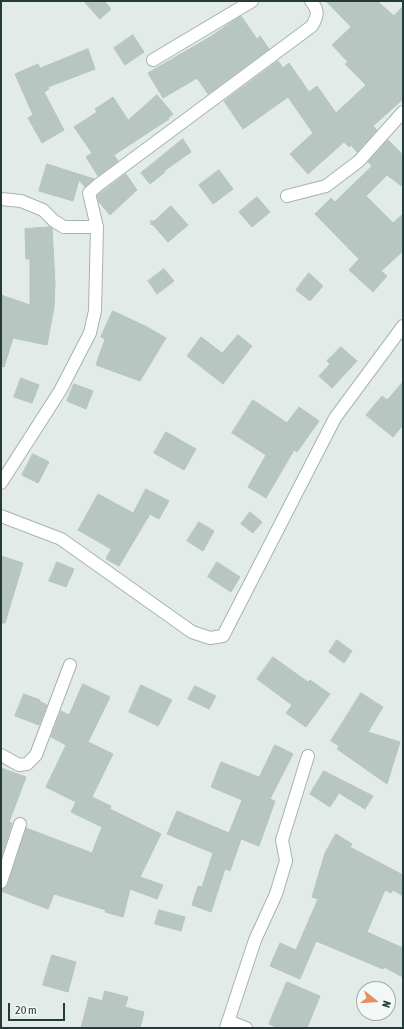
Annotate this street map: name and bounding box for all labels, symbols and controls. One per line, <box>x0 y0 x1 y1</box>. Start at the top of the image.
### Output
north arrow <box>356 981 396 1021</box>
scale bar <box>10 995 67 1021</box>
text: N <box>380 999 393 1009</box>
text: 20 m <box>15 1003 37 1017</box>

